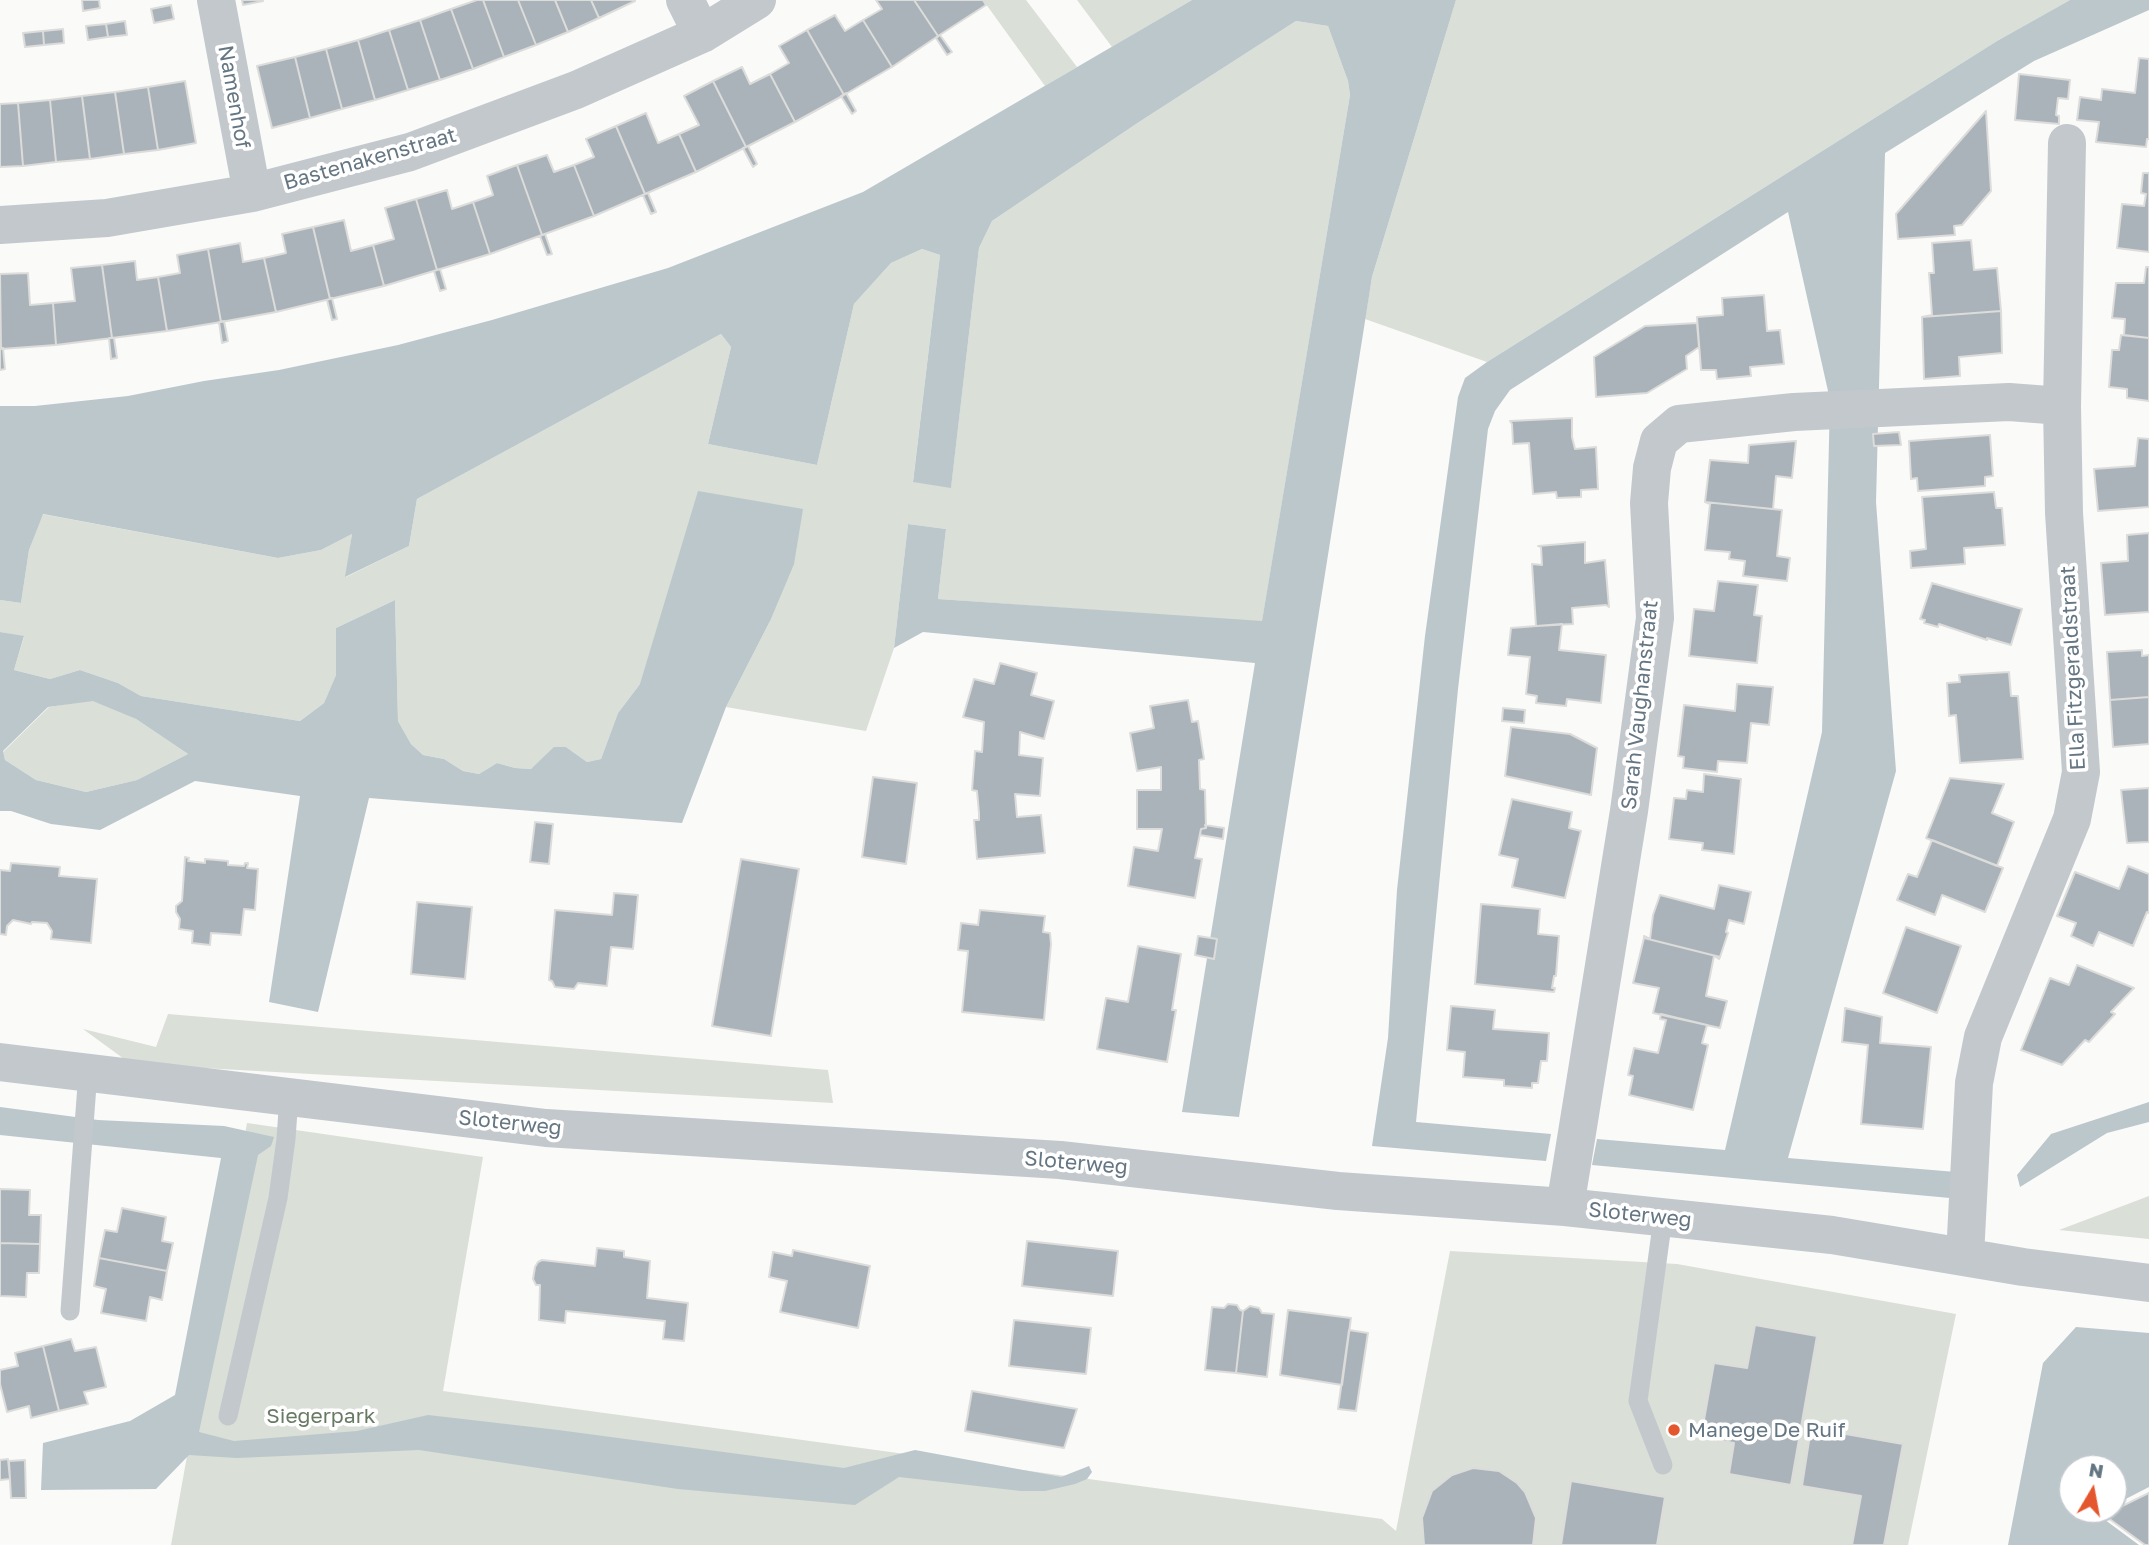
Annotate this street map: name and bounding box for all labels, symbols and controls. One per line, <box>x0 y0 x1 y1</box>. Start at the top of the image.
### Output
street label: Namenhof <box>213 43 255 151</box>
street label: Bastenakenstraat <box>281 122 459 196</box>
street label: Ella Fitzgeraldstraat <box>2055 565 2091 771</box>
street label: Sarah Vaughanstraat <box>1616 599 1664 811</box>
street label: Sloterweg <box>457 1105 563 1141</box>
street label: Sloterweg <box>1023 1146 1129 1180</box>
street label: Sloterweg <box>1587 1197 1693 1233</box>
park label: Siegerpark <box>266 1403 376 1429</box>
place label: Manege De Ruif <box>1688 1417 1845 1443</box>
marker: Manege De Ruif <box>1666 1422 1682 1438</box>
north arrow <box>2058 1454 2128 1524</box>
text: N <box>2087 1457 2105 1482</box>

